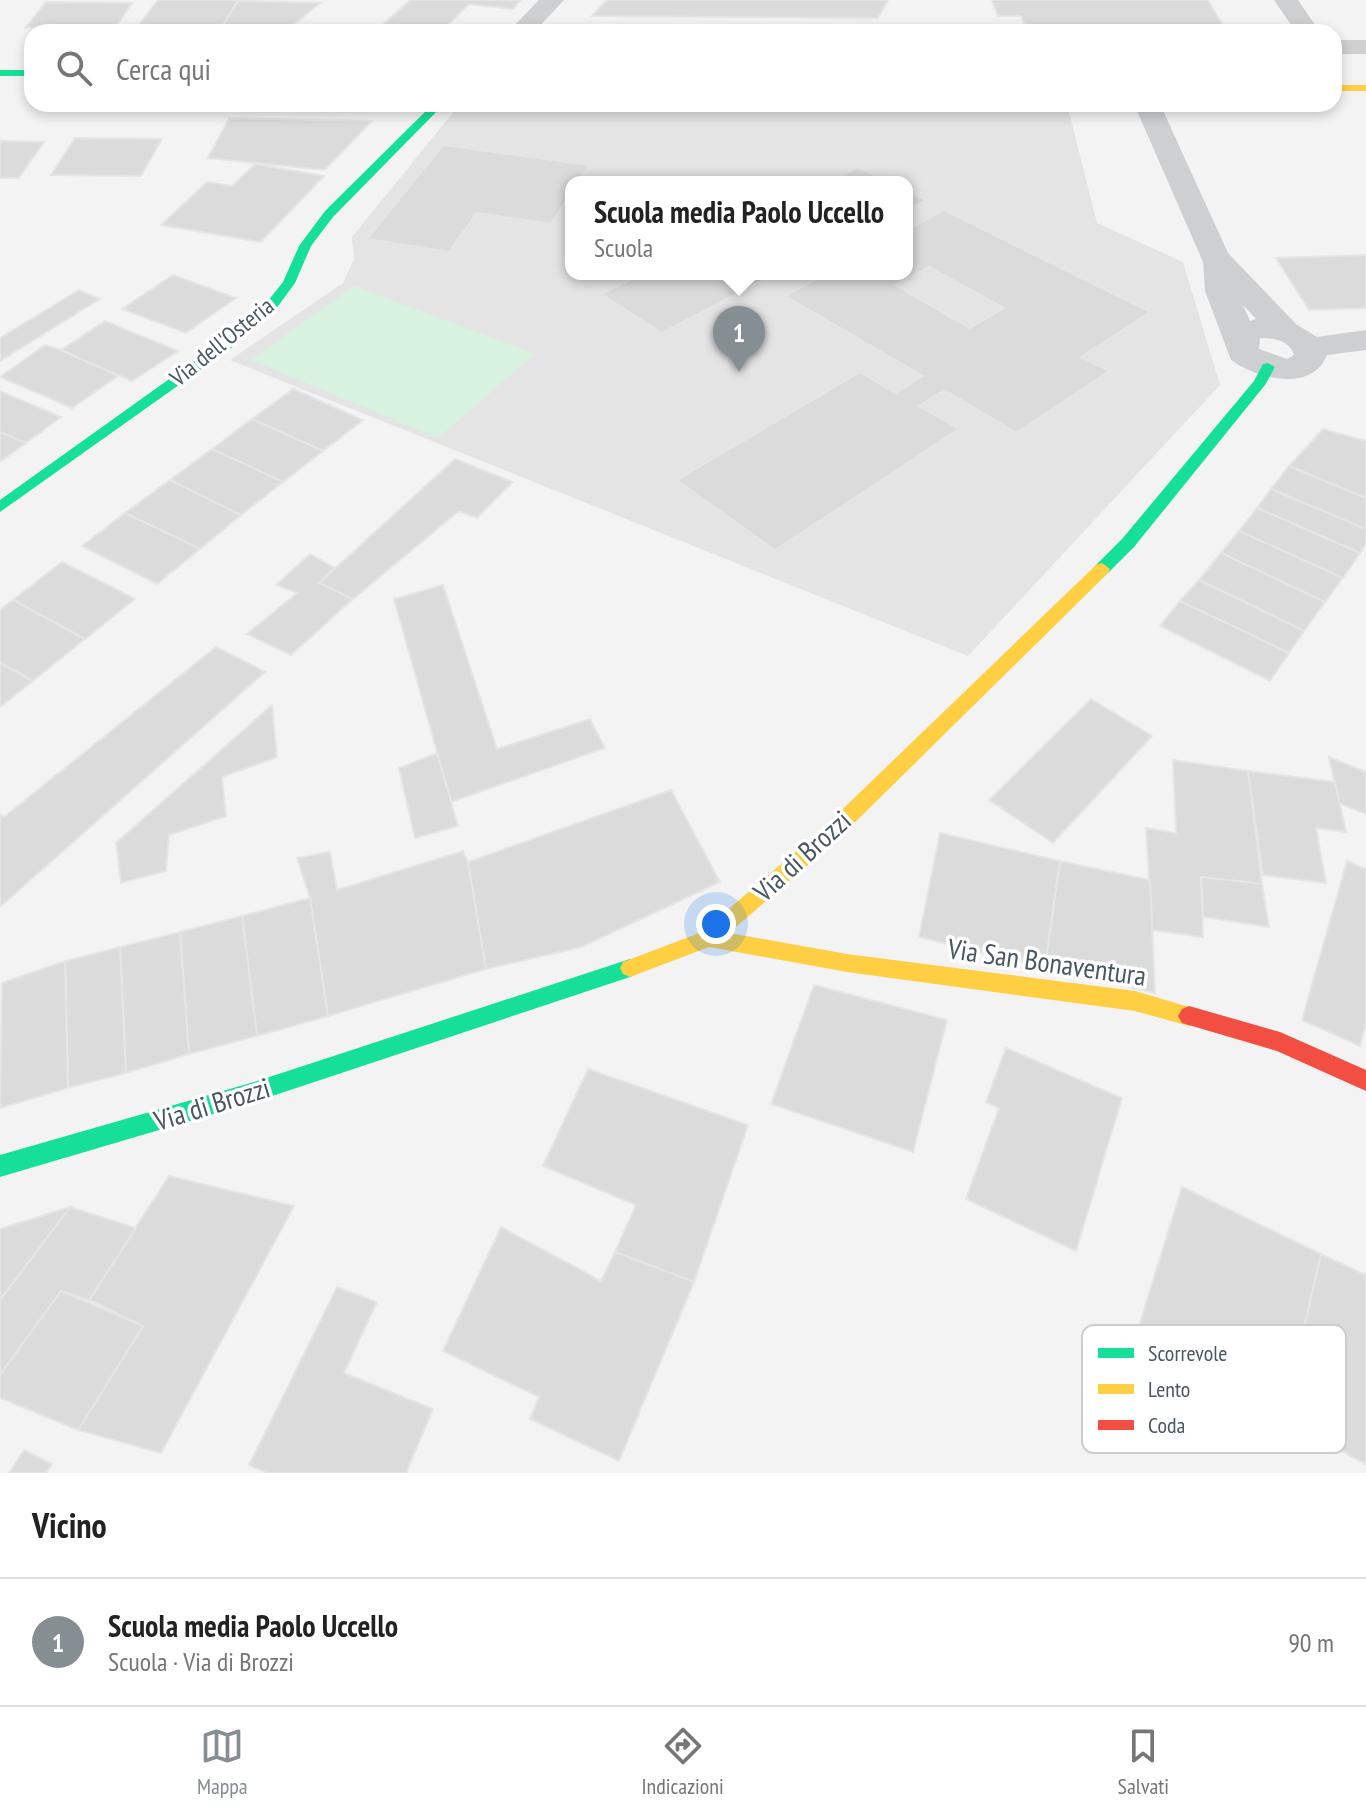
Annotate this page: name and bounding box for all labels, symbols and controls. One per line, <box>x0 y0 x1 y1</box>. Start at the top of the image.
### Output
search box <box>24 24 1342 112</box>
icon: search <box>52 46 96 90</box>
text: Cerca qui <box>116 49 211 88</box>
popup <box>565 176 913 280</box>
text: Scuola media Paolo Uccello <box>594 192 884 231</box>
text: Scuola <box>594 231 653 264</box>
street label: Via dell'Osteria <box>163 290 280 394</box>
pin: 1 <box>713 306 765 372</box>
street label: Via di Brozzi <box>744 802 858 910</box>
your location <box>696 904 736 944</box>
street label: Via San Bonaventura <box>945 929 1149 994</box>
street label: Via di Brozzi <box>149 1068 274 1139</box>
legend <box>1082 1325 1346 1453</box>
text: Scorrevole <box>1148 1339 1227 1367</box>
text: Lento <box>1148 1375 1190 1403</box>
text: Coda <box>1148 1411 1185 1439</box>
text: Vicino <box>32 1503 107 1547</box>
text: Scuola media Paolo Uccello <box>108 1606 398 1645</box>
text: 1 <box>52 1626 64 1659</box>
text: 90 m <box>1288 1626 1334 1659</box>
text: Scuola · Via di Brozzi <box>108 1645 294 1678</box>
tab: Mappa <box>197 1724 248 1800</box>
tab: Indicazioni <box>641 1724 724 1800</box>
tab: Salvati <box>1118 1724 1169 1800</box>

